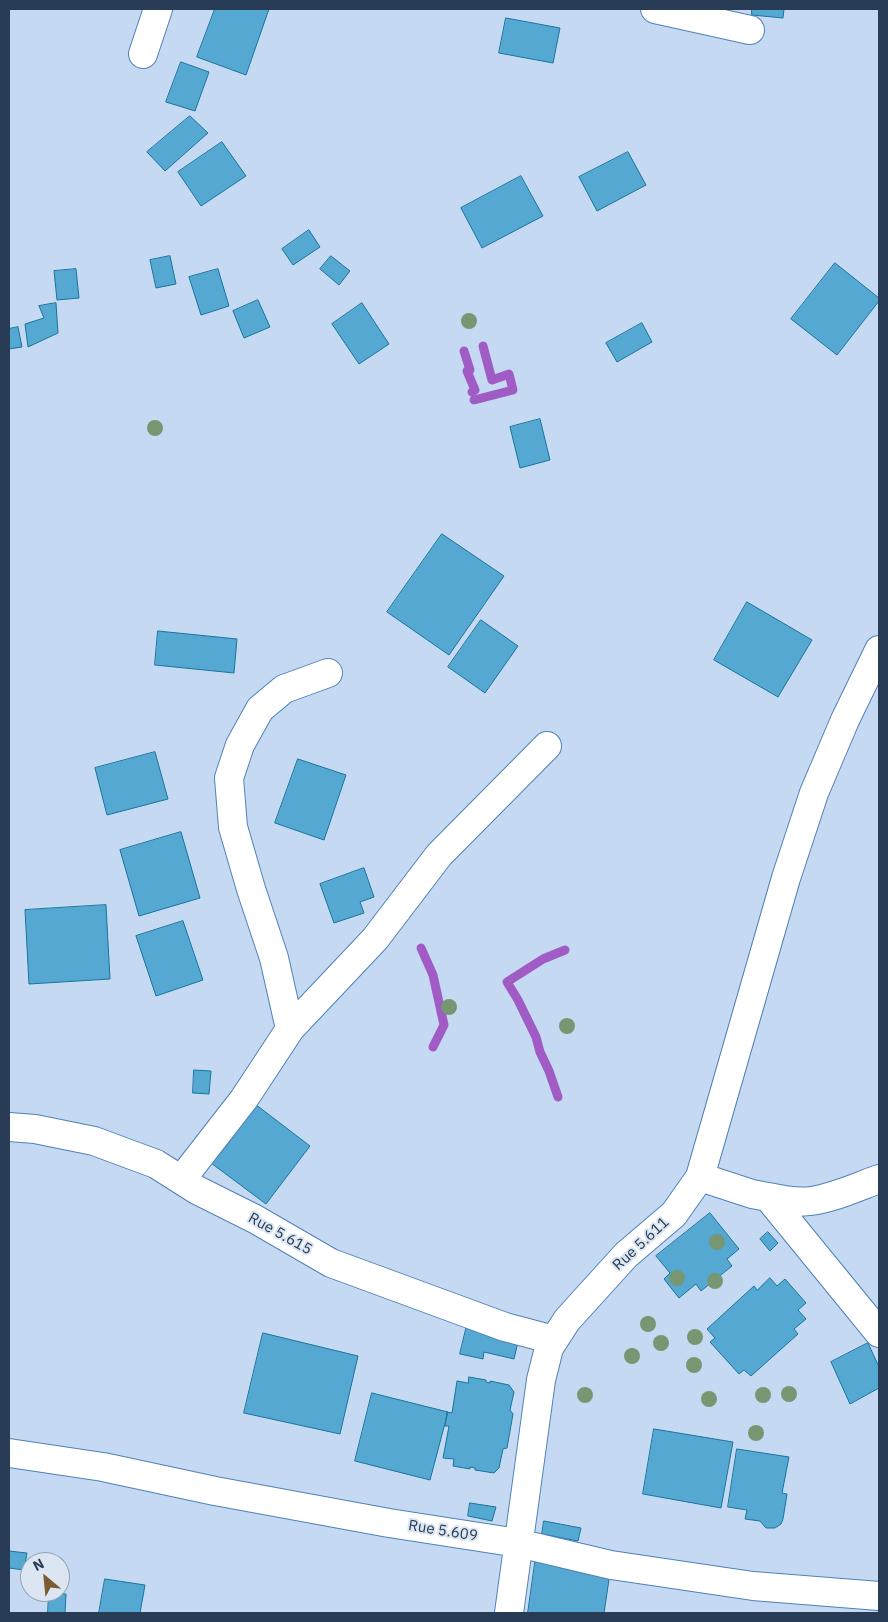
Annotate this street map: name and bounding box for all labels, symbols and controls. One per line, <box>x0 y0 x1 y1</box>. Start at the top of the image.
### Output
street label: Rue 5.615 <box>245 1209 315 1259</box>
street label: Rue 5.611 <box>609 1214 673 1274</box>
street label: Rue 5.609 <box>407 1517 479 1545</box>
north arrow <box>20 1552 70 1602</box>
text: N <box>30 1554 47 1575</box>

